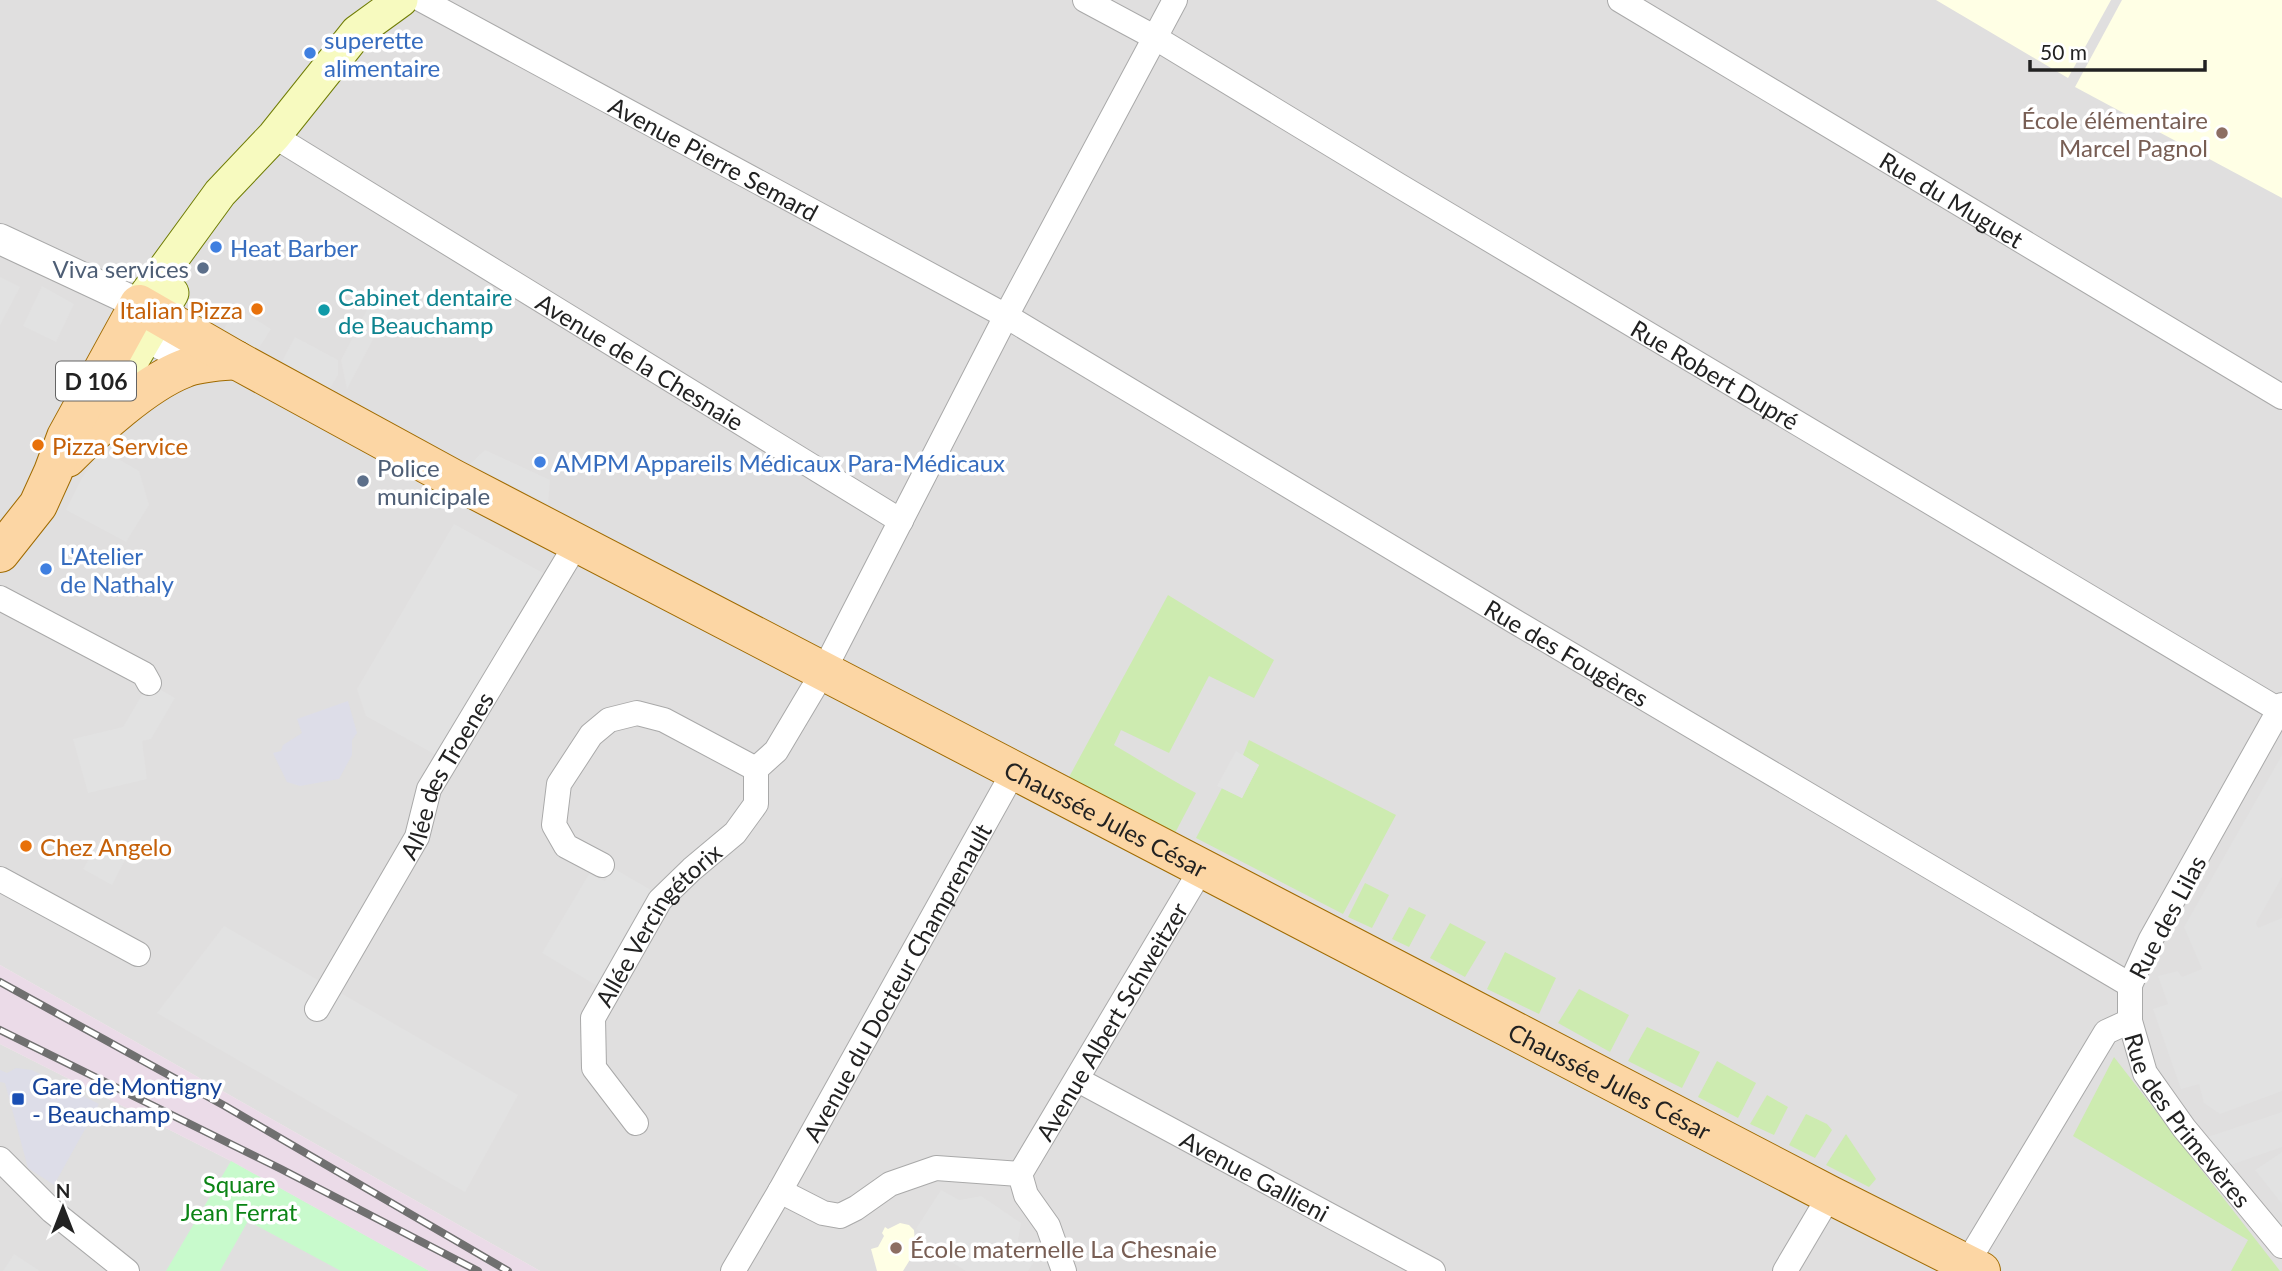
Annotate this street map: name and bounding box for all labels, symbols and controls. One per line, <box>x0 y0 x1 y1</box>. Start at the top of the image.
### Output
place label: superette alimentaire <box>324 25 440 82</box>
scale bar <box>2030 28 2205 72</box>
text: 50 m <box>2040 39 2087 64</box>
marker: superette alimentaire <box>302 45 318 61</box>
street label: Avenue Pierre Semard <box>604 90 824 226</box>
place label: École élémentaire Marcel Pagnol <box>2022 105 2208 162</box>
marker: École élémentaire Marcel Pagnol <box>2214 125 2230 141</box>
street label: Rue du Muguet <box>1875 145 2029 253</box>
place label: Heat Barber <box>230 233 358 262</box>
marker: Heat Barber <box>208 239 224 255</box>
place label: Viva services <box>53 254 189 283</box>
marker: Viva services <box>195 260 211 276</box>
place label: Cabinet dentaire de Beauchamp <box>338 282 512 339</box>
street label: Avenue de la Chesnaie <box>531 286 749 436</box>
place label: Italian Pizza <box>119 295 243 324</box>
marker: Italian Pizza <box>249 301 265 317</box>
marker: Cabinet dentaire de Beauchamp <box>316 302 332 318</box>
street label: Rue Robert Dupré <box>1626 313 1804 435</box>
road number: D 106 <box>56 362 136 400</box>
place label: Pizza Service <box>52 431 188 460</box>
marker: Pizza Service <box>30 437 46 453</box>
place label: AMPM Appareils Médicaux Para-Médicaux <box>554 448 1005 477</box>
place label: Police municipale <box>377 453 490 510</box>
marker: AMPM Appareils Médicaux Para-Médicaux <box>532 454 548 470</box>
marker: Police municipale <box>355 473 371 489</box>
place label: L'Atelier de Nathaly <box>60 541 175 598</box>
marker: L'Atelier de Nathaly <box>38 561 54 577</box>
street label: Rue des Fougères <box>1480 593 1654 712</box>
street label: Allée des Troenes <box>393 686 499 864</box>
street label: Chaussée Jules César <box>1000 754 1212 883</box>
street label: Avenue du Docteur Champrenault <box>796 818 997 1146</box>
place label: Chez Angelo <box>40 832 172 861</box>
street label: Allée Vercingétorix <box>588 836 727 1011</box>
marker: Chez Angelo <box>18 838 34 854</box>
street label: Rue des Lilas <box>2122 850 2212 984</box>
street label: Avenue Albert Schweitzer <box>1029 897 1193 1145</box>
street label: Chaussée Jules César <box>1504 1016 1716 1145</box>
street label: Rue des Primevères <box>2120 1030 2258 1213</box>
place label: Gare de Montigny - Beauchamp <box>32 1071 223 1128</box>
marker: Gare de Montigny - Beauchamp <box>10 1091 26 1107</box>
street label: Avenue Gallieni <box>1176 1124 1334 1227</box>
park label: Square Jean Ferrat <box>181 1169 298 1226</box>
north arrow <box>28 1173 98 1243</box>
text: N <box>56 1179 70 1202</box>
place label: École maternelle La Chesnaie <box>910 1234 1217 1263</box>
marker: École maternelle La Chesnaie <box>888 1240 904 1256</box>

